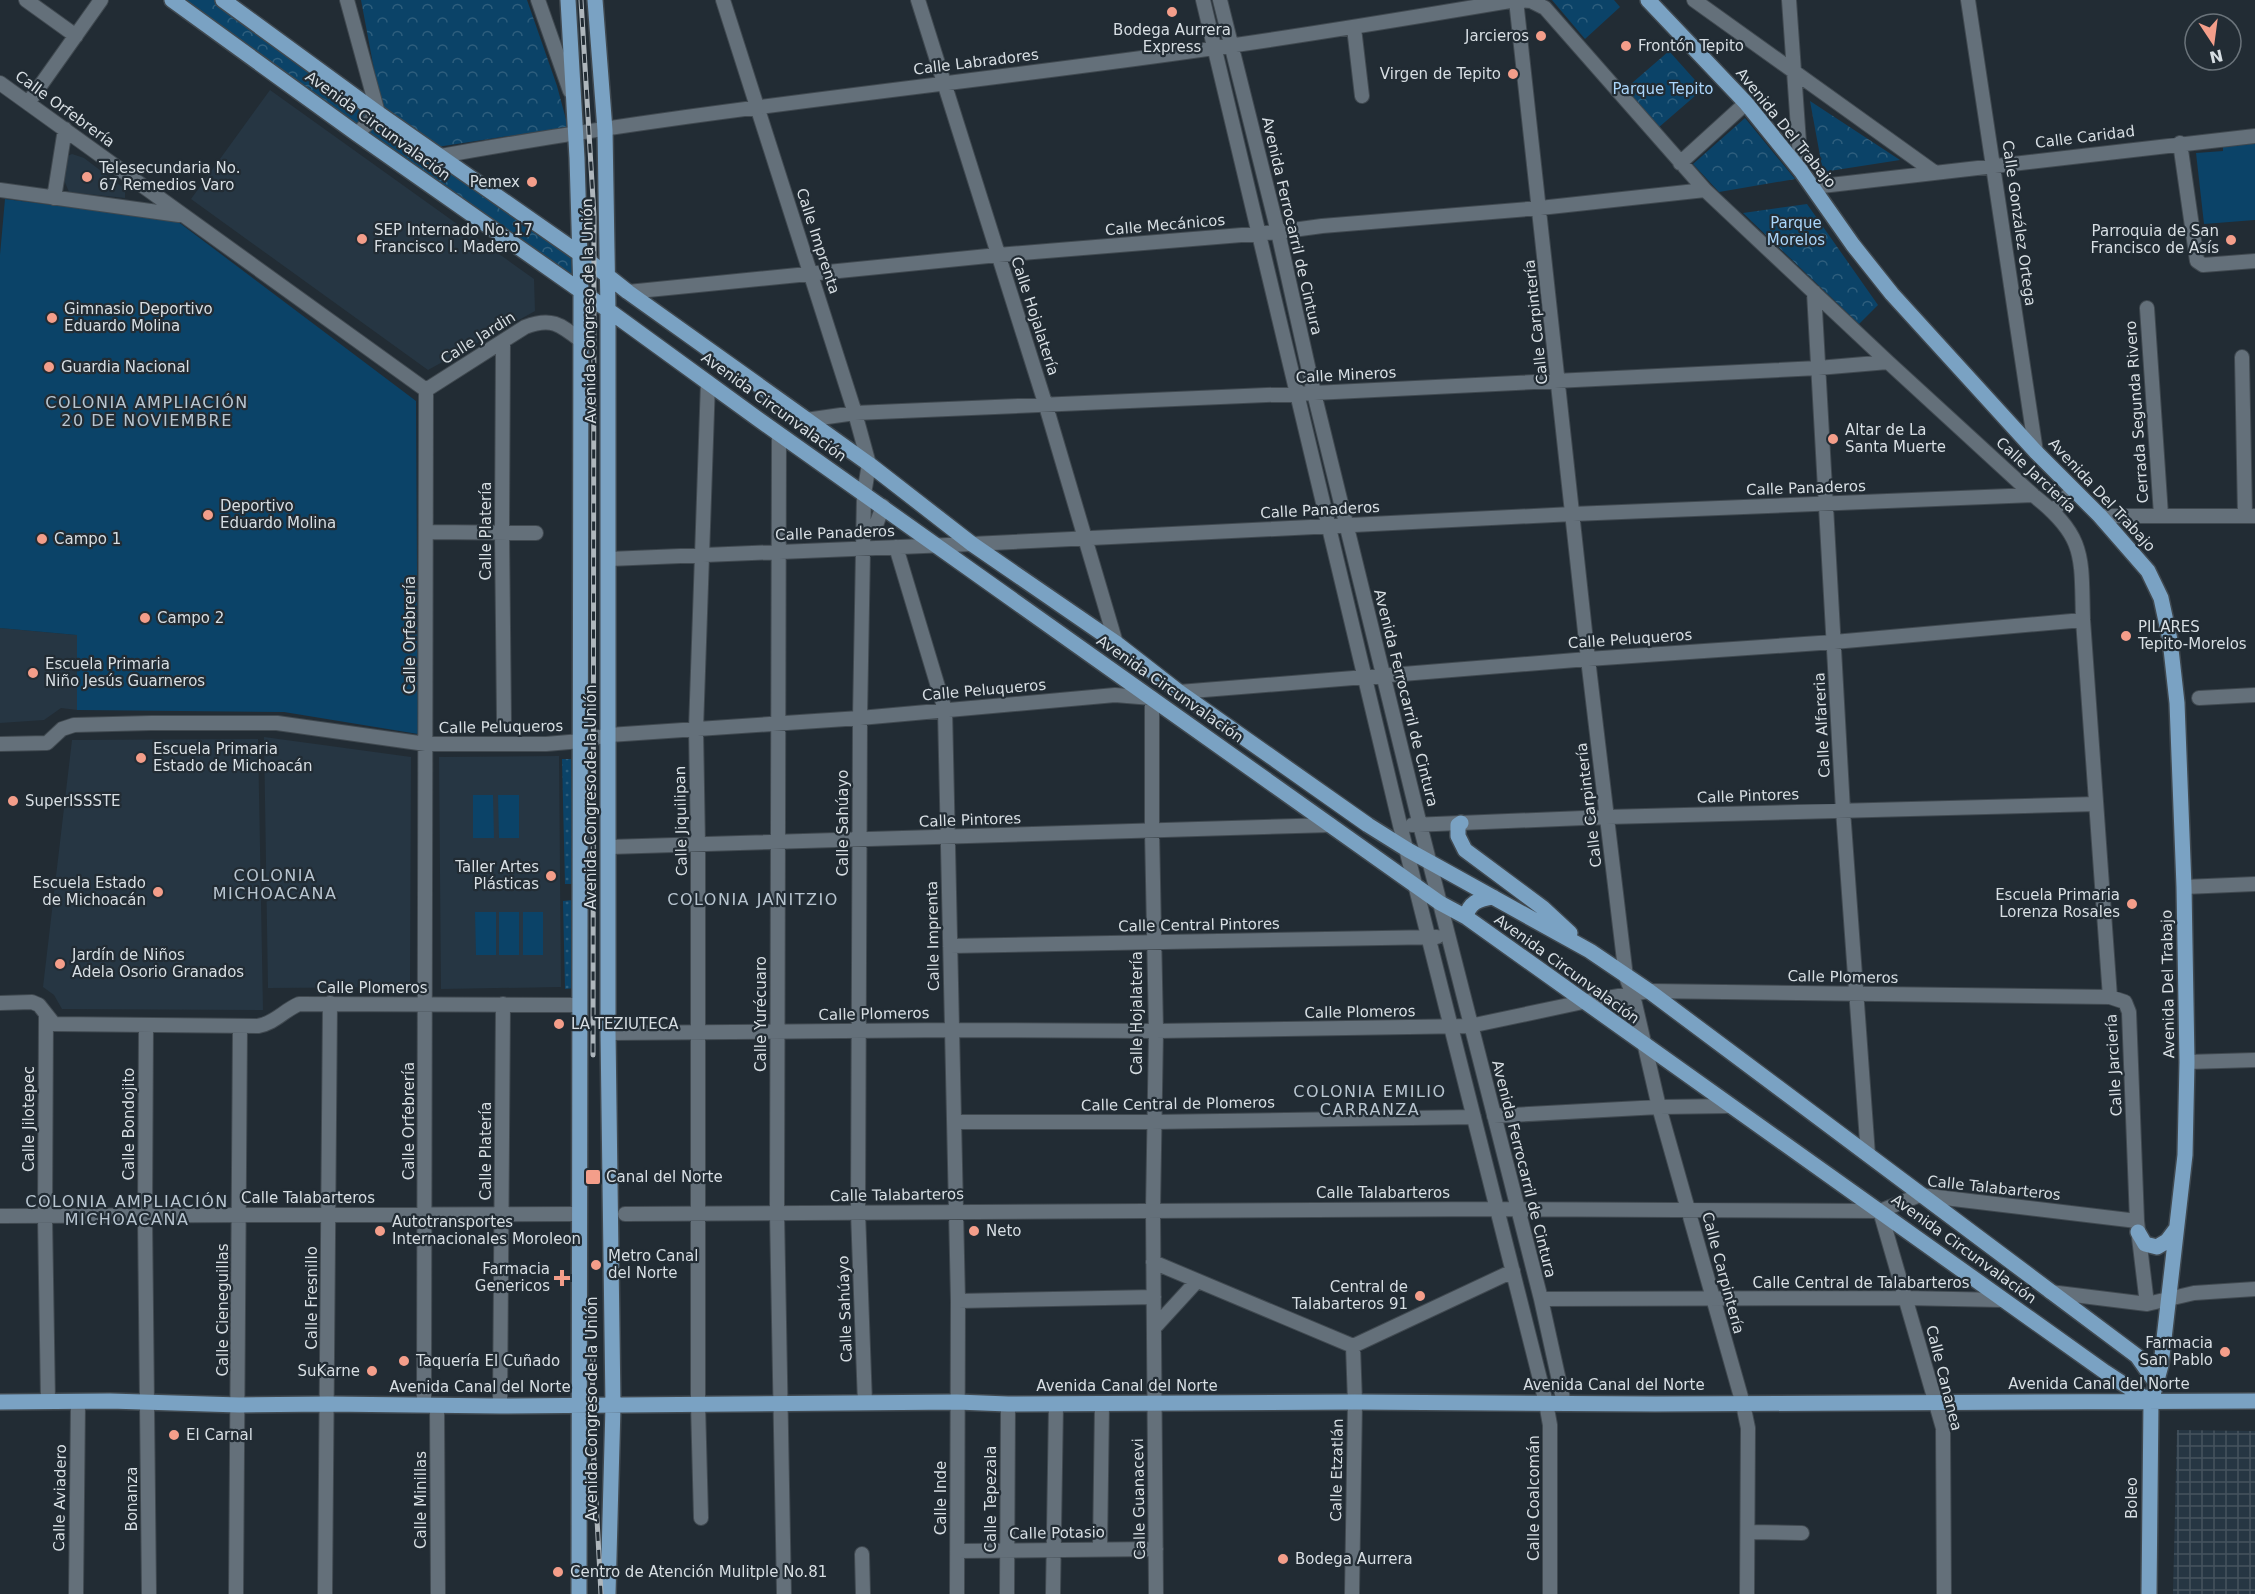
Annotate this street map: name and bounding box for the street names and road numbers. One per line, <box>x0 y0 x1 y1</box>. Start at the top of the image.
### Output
street label: Calle Labradores <box>912 45 1040 79</box>
street label: Avenida Del Trabajo <box>1732 65 1840 191</box>
street label: Calle Orfebrería <box>12 67 118 151</box>
street label: Avenida Circunvalación <box>302 67 454 185</box>
street label: Avenida Ferrocarril de Cintura <box>1258 115 1326 337</box>
street label: Calle Caridad <box>2034 122 2136 152</box>
street label: Calle González Ortega <box>1998 139 2040 307</box>
street label: Calle Imprenta <box>792 186 844 296</box>
street label: Avenida Congreso de la Unión <box>578 198 600 424</box>
street label: Calle Mecánicos <box>1104 211 1226 239</box>
street label: Calle Hojalatería <box>1007 254 1063 378</box>
street label: Calle Carpintería <box>1520 259 1552 385</box>
street label: Calle Jardin <box>437 308 519 368</box>
street label: Cerrada Segunda Rivero <box>2122 320 2152 504</box>
street label: Avenida Circunvalación <box>698 348 850 466</box>
street label: Calle Mineros <box>1295 363 1397 387</box>
street label: Calle Jarciería <box>1992 433 2080 517</box>
street label: Avenida Del Trabajo <box>2045 434 2159 556</box>
street label: Calle Panaderos <box>1746 477 1866 499</box>
street label: Calle Platería <box>477 481 495 581</box>
street label: Calle Panaderos <box>1260 498 1380 522</box>
street label: Calle Panaderos <box>775 522 895 544</box>
street label: Calle Orfebrería <box>401 576 419 694</box>
street label: Avenida Ferrocarril de Cintura <box>1370 587 1442 809</box>
street label: Calle Peluqueros <box>1567 626 1693 652</box>
street label: Avenida Circunvalación <box>1093 631 1247 747</box>
street label: Calle Alfareria <box>1810 672 1834 778</box>
street label: Calle Peluqueros <box>921 676 1047 704</box>
street label: Avenida Congreso de la Unión <box>582 684 600 910</box>
street label: Calle Peluqueros <box>439 717 564 737</box>
street label: Calle Carpintería <box>1572 742 1606 868</box>
street label: Calle Jiquilipan <box>671 766 691 876</box>
street label: Calle Sahúayo <box>834 770 852 876</box>
street label: Calle Pintores <box>1697 785 1800 807</box>
street label: Calle Pintores <box>919 809 1022 831</box>
street label: Calle Imprenta <box>923 881 943 991</box>
street label: Avenida Del Trabajo <box>2158 909 2178 1059</box>
street label: Avenida Circunvalación <box>1491 910 1643 1028</box>
street label: Calle Central Pintores <box>1118 915 1280 935</box>
street label: Calle Hojalatería <box>1128 951 1146 1075</box>
street label: Calle Yurécuaro <box>752 956 770 1072</box>
street label: Calle Plomeros <box>1787 967 1899 987</box>
street label: Calle Plomeros <box>316 979 428 997</box>
street label: Calle Plomeros <box>1304 1002 1416 1022</box>
street label: Calle Plomeros <box>818 1004 930 1024</box>
street label: Calle Jarciería <box>2102 1013 2126 1117</box>
street label: Avenida Ferrocarril de Cintura <box>1488 1058 1560 1280</box>
street label: Calle Orfebrería <box>400 1062 418 1180</box>
street label: Calle Jilotepec <box>20 1066 38 1172</box>
street label: Calle Bondojito <box>120 1067 138 1181</box>
street label: Calle Central de Plomeros <box>1081 1093 1275 1115</box>
street label: Calle Platería <box>477 1101 495 1201</box>
street label: Calle Talabarteros <box>1926 1172 2062 1204</box>
street label: Calle Talabarteros <box>1316 1184 1450 1202</box>
street label: Calle Talabarteros <box>830 1185 964 1205</box>
street label: Calle Talabarteros <box>241 1189 375 1207</box>
street label: Avenida Circunvalación <box>1888 1190 2040 1308</box>
street label: Calle Carpintería <box>1698 1210 1748 1336</box>
street label: Calle Cieneguillas <box>214 1243 232 1377</box>
street label: Calle Fresnillo <box>303 1246 321 1350</box>
street label: Calle Sahúayo <box>834 1255 856 1363</box>
street label: Calle Central de Talabarteros <box>1753 1274 1970 1292</box>
street label: Avenida Congreso de la Unión <box>583 1296 601 1522</box>
street label: Calle Cananea <box>1922 1323 1966 1433</box>
street label: Avenida Canal del Norte <box>2008 1375 2190 1393</box>
street label: Avenida Canal del Norte <box>1523 1376 1705 1394</box>
street label: Avenida Canal del Norte <box>1036 1377 1218 1395</box>
street label: Avenida Canal del Norte <box>389 1378 571 1396</box>
street label: Calle Etzatlán <box>1327 1418 1347 1522</box>
street label: Calle Coalcomán <box>1525 1435 1543 1561</box>
street label: Calle Guanacevi <box>1129 1438 1149 1560</box>
street label: Calle Aviadero <box>50 1444 70 1552</box>
street label: Calle Tepezala <box>982 1445 1000 1553</box>
street label: Calle Minillas <box>412 1451 430 1549</box>
street label: Calle Inde <box>932 1461 950 1535</box>
street label: Bonanza <box>123 1467 141 1531</box>
street label: Boleo <box>2123 1477 2141 1519</box>
street label: Calle Potasio <box>1009 1523 1105 1543</box>

